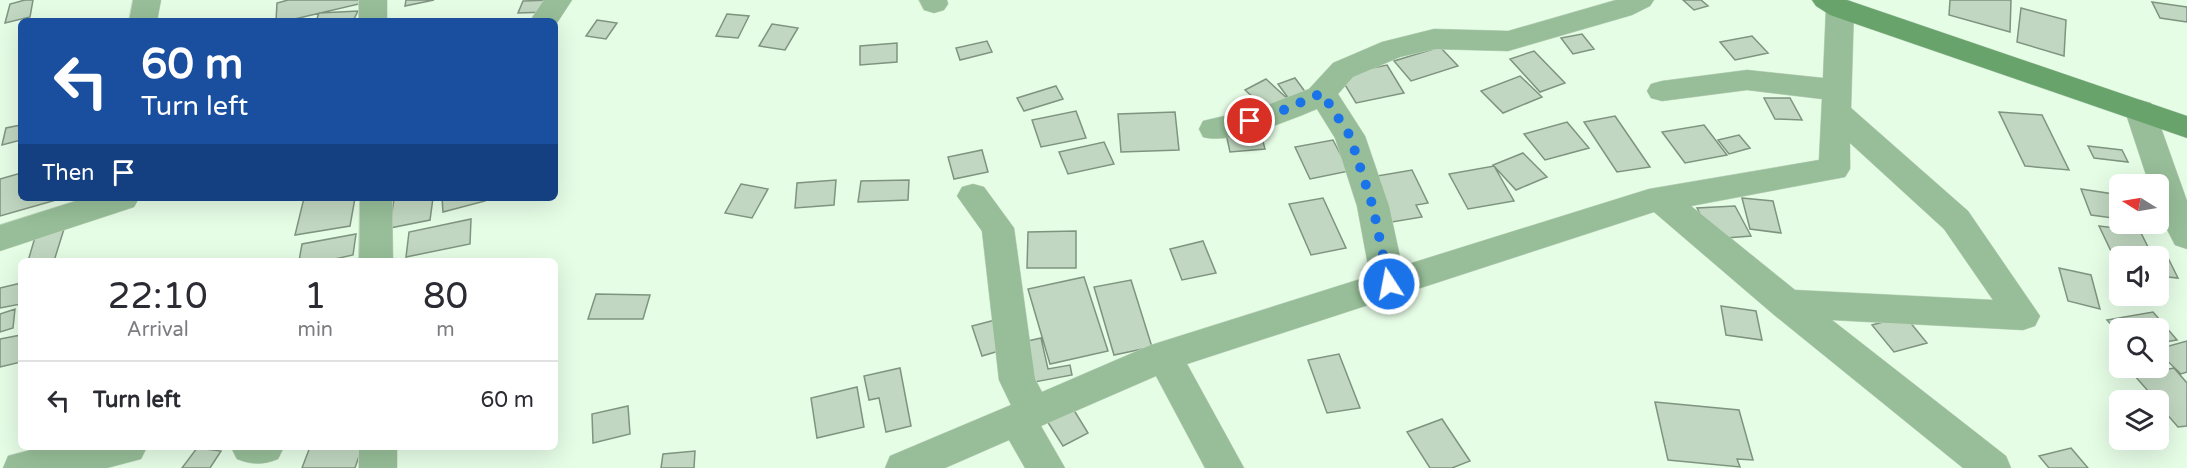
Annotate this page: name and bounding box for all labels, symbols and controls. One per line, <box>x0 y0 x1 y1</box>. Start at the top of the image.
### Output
text: 60 m <box>141 39 243 90</box>
icon: left <box>42 42 120 120</box>
text: Turn left <box>141 90 248 123</box>
pin <box>1224 95 1275 146</box>
icon: arrive <box>1233 104 1266 137</box>
icon: arrive <box>107 156 140 189</box>
text: Then <box>42 160 95 186</box>
north arrow <box>2109 174 2169 234</box>
map controls <box>2109 174 2169 450</box>
button: sound <box>2109 246 2169 306</box>
position arrow <box>1357 252 1421 316</box>
text: 22:10 <box>108 275 208 318</box>
text: 1 <box>304 275 327 318</box>
text: 80 <box>423 275 468 318</box>
text: Arrival <box>127 318 189 342</box>
text: min <box>298 318 333 342</box>
text: m <box>436 318 455 342</box>
button: search <box>2109 318 2169 378</box>
icon: left <box>42 384 75 417</box>
text: Turn left <box>93 387 181 413</box>
text: 60 m <box>480 387 534 413</box>
button: layers <box>2109 390 2169 450</box>

